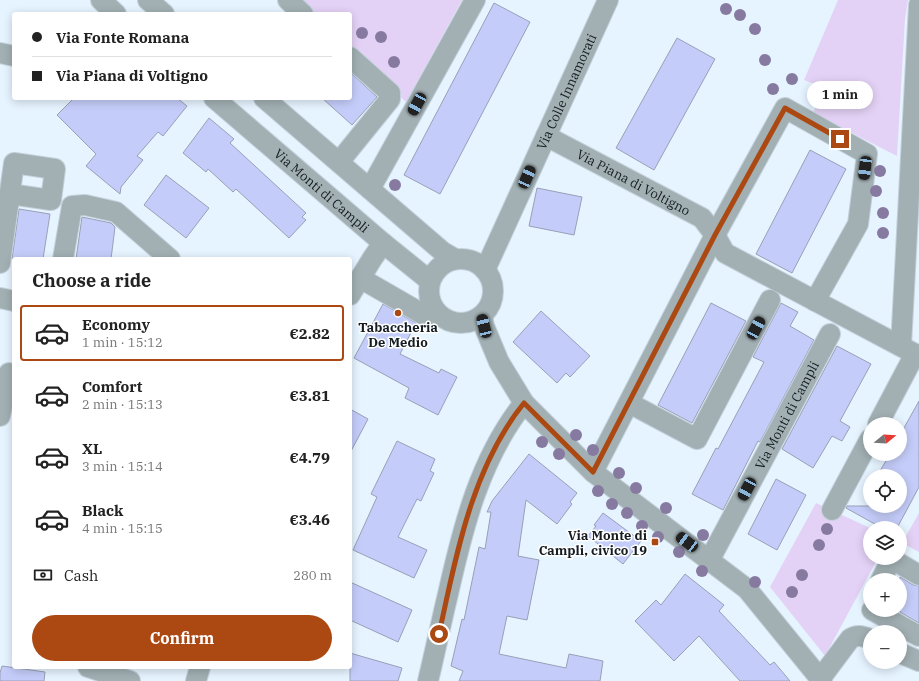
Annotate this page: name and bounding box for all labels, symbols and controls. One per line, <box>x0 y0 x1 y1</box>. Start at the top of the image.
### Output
text: Via Fonte Romana <box>56 28 189 47</box>
street label: Via Colle Innamorati <box>533 31 600 152</box>
text: Via Piana di Voltigno <box>56 66 208 85</box>
callout: 1 min <box>807 81 873 109</box>
text: 1 min <box>822 86 858 103</box>
car <box>406 91 428 117</box>
route end <box>831 130 849 148</box>
street label: Via Monti di Campli <box>270 145 373 236</box>
street label: Via Piana di Voltigno <box>574 146 693 219</box>
car <box>858 155 872 181</box>
car <box>517 164 537 190</box>
text: Choose a ride <box>32 269 151 292</box>
marker: Tabaccheria De Medio <box>393 308 403 318</box>
car <box>475 313 493 339</box>
icon: car <box>34 315 70 351</box>
text: Economy <box>82 315 150 334</box>
car <box>745 315 767 341</box>
place label: Tabaccheria De Medio <box>358 319 438 351</box>
text: €2.82 <box>289 324 330 343</box>
text: 1 min · 15:12 <box>82 334 163 351</box>
street label: Via Monti di Campli <box>751 358 823 472</box>
icon: car <box>34 377 70 413</box>
text: Comfort <box>82 377 142 396</box>
text: €3.81 <box>289 386 330 405</box>
text: 2 min · 15:13 <box>82 396 163 413</box>
north arrow <box>863 417 907 461</box>
map controls <box>863 417 907 669</box>
icon: car <box>34 439 70 475</box>
text: XL <box>82 439 102 458</box>
text: €4.79 <box>289 448 330 467</box>
text: 3 min · 15:14 <box>82 458 163 475</box>
button: locate <box>863 469 907 513</box>
car <box>736 476 758 502</box>
icon: car <box>34 501 70 537</box>
text: Black <box>82 501 123 520</box>
text: €3.46 <box>289 510 330 529</box>
text: 4 min · 15:15 <box>82 520 163 537</box>
button: layers <box>863 521 907 565</box>
place label: Via Monte di Campli, civico 19 <box>539 527 648 559</box>
car <box>674 530 700 554</box>
marker: Via Monte di Campli, civico 19 <box>650 537 660 547</box>
icon: cash <box>32 564 54 586</box>
text: Cash <box>64 566 98 585</box>
text: 280 m <box>293 567 332 584</box>
button: + <box>863 573 907 617</box>
button: Confirm <box>32 615 332 661</box>
route start <box>430 625 448 643</box>
button: − <box>863 625 907 669</box>

